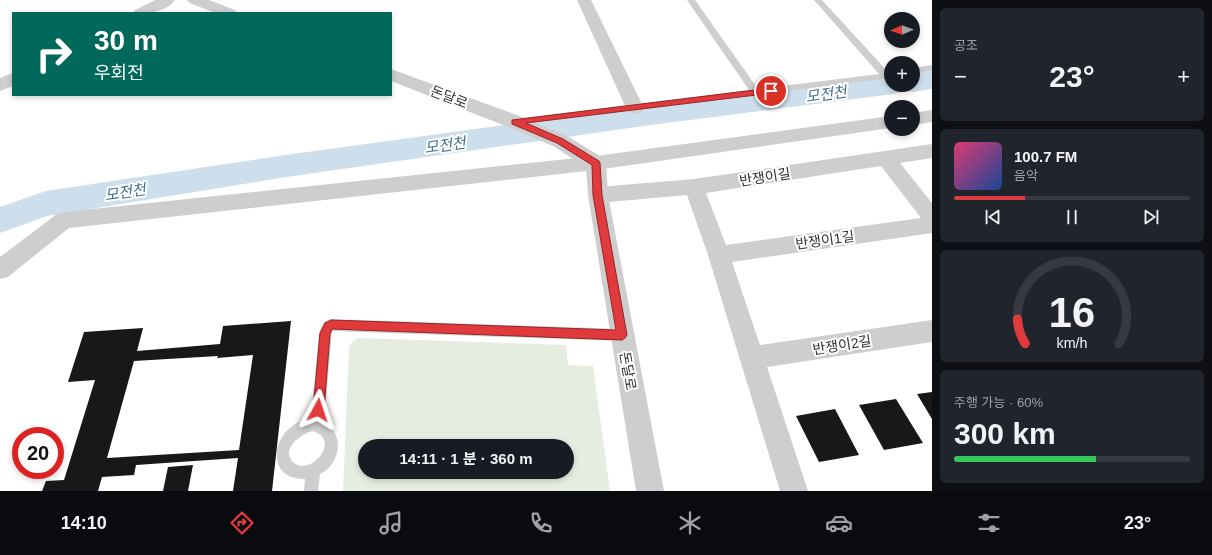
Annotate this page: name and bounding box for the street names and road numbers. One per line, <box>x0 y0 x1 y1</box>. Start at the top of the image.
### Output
street label: 돈달로 <box>428 83 470 111</box>
street label: 반쟁이길 <box>738 165 792 189</box>
street label: 반쟁이1길 <box>795 228 855 252</box>
street label: 반쟁이2길 <box>811 332 873 358</box>
street label: 돈달로 <box>617 351 639 392</box>

